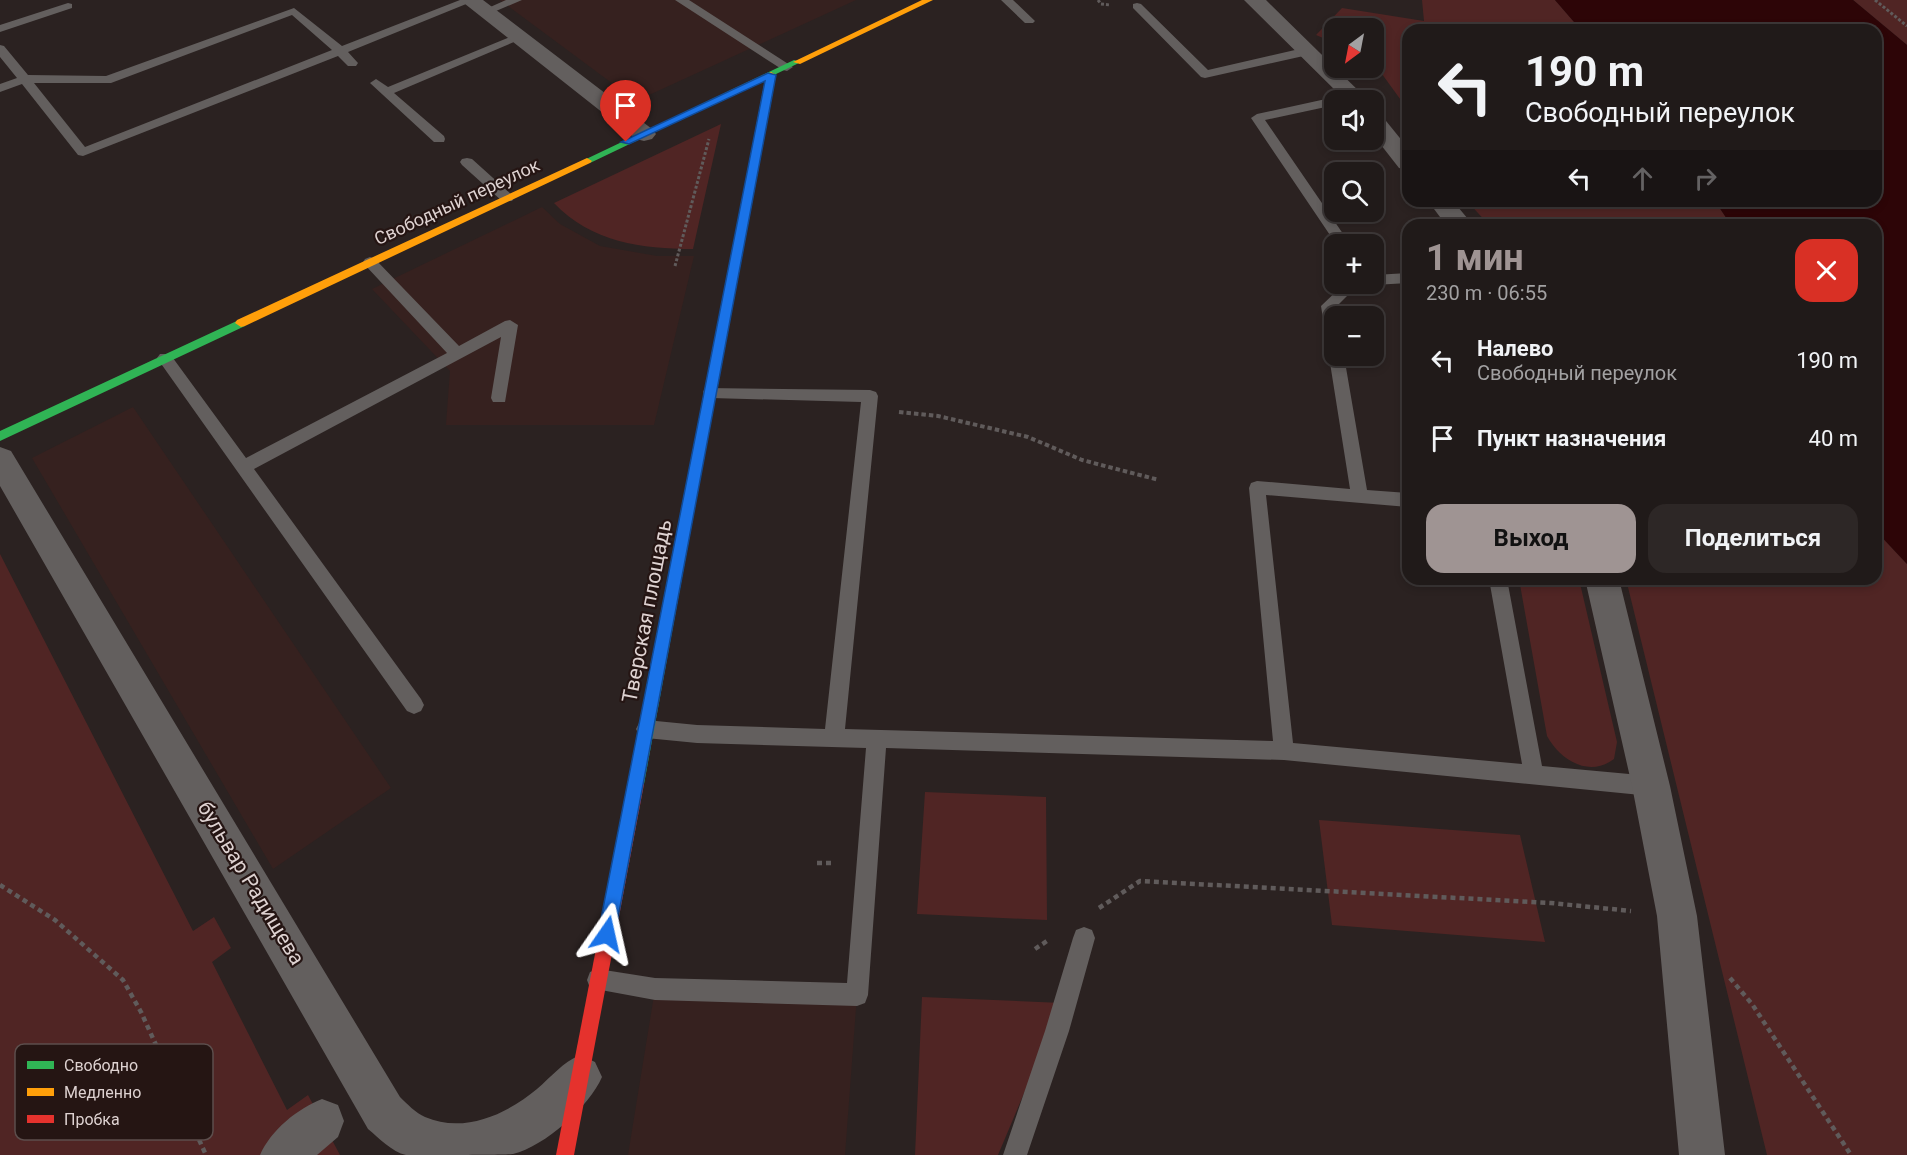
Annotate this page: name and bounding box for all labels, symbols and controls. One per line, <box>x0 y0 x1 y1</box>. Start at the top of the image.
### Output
north arrow <box>1324 18 1384 78</box>
map controls <box>1324 18 1384 366</box>
text: 190 m <box>1525 47 1644 96</box>
icon: left <box>1426 48 1504 126</box>
pin <box>600 80 651 142</box>
icon: arrive <box>609 89 642 122</box>
button: sound <box>1324 90 1384 150</box>
text: Свободный переулок <box>1525 97 1795 129</box>
street label: Свободный переулок <box>371 154 543 249</box>
button: search <box>1324 162 1384 222</box>
icon: left <box>1563 162 1596 195</box>
icon: ahead <box>1626 162 1659 195</box>
icon: right <box>1689 162 1722 195</box>
button: + <box>1324 234 1384 294</box>
text: 1 мин <box>1426 237 1524 279</box>
button: close <box>1795 239 1858 302</box>
text: 230 m · 06:55 <box>1426 281 1547 305</box>
button: − <box>1324 306 1384 366</box>
text: Налево <box>1477 336 1554 361</box>
icon: left <box>1426 344 1459 377</box>
text: 190 m <box>1796 348 1858 373</box>
text: Свободный переулок <box>1477 361 1677 385</box>
icon: arrive <box>1426 422 1459 455</box>
text: Пункт назначения <box>1477 426 1666 451</box>
text: 40 m <box>1809 426 1858 451</box>
button: Выход <box>1426 504 1636 573</box>
button: Поделиться <box>1648 504 1858 573</box>
street label: Тверская площадь <box>617 517 677 705</box>
street label: бульвар Радищева <box>193 797 309 969</box>
position arrow <box>575 902 639 966</box>
legend <box>15 1044 213 1140</box>
text: Свободно <box>64 1056 138 1075</box>
text: Медленно <box>64 1083 141 1102</box>
text: Пробка <box>64 1110 120 1129</box>

